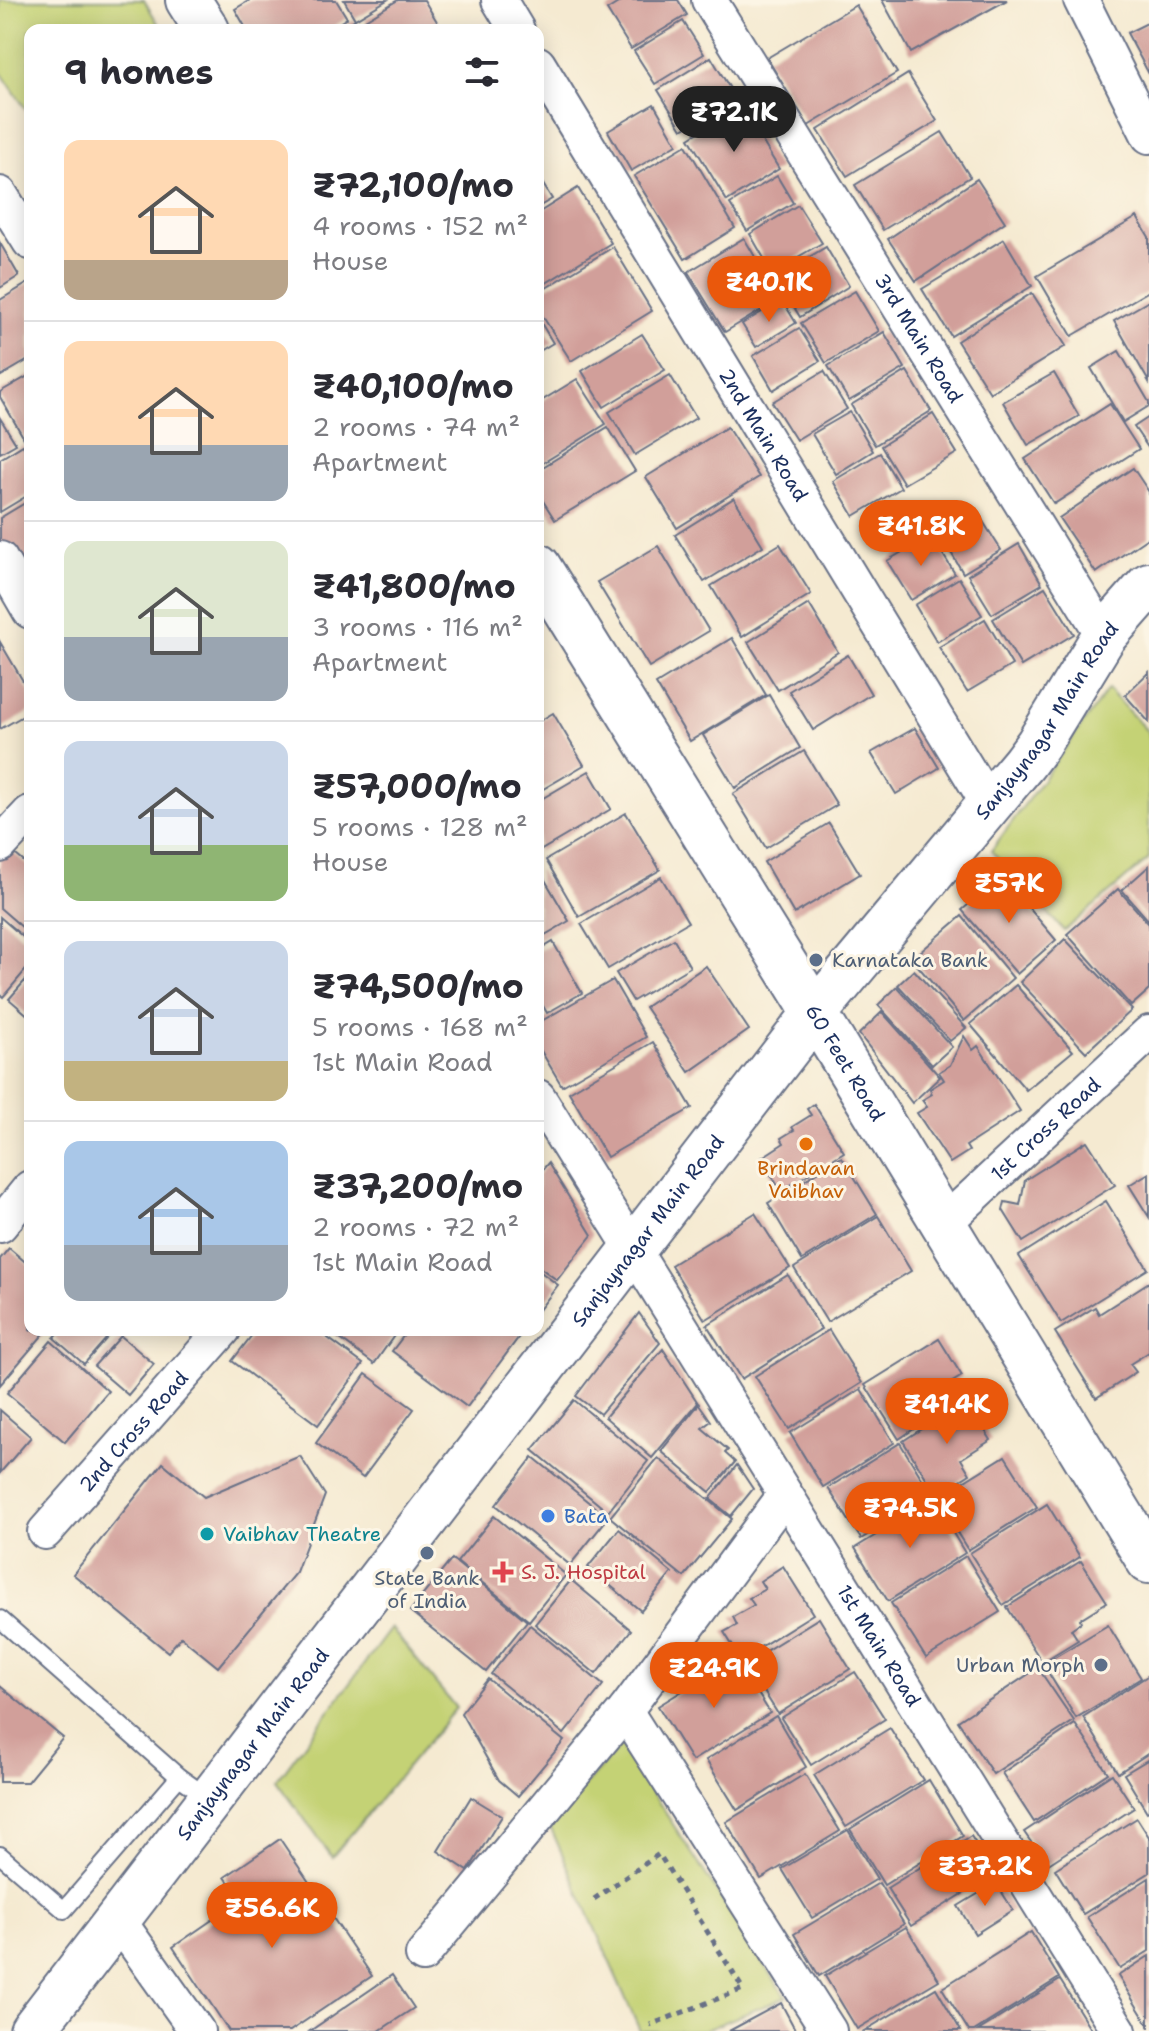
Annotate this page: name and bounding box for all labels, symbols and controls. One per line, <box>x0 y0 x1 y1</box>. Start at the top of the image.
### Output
text: 9 homes <box>64 49 213 95</box>
icon: filters <box>460 50 504 94</box>
pin: ₹72.1K <box>669 86 799 154</box>
text: ₹72.1K <box>690 94 778 129</box>
text: ₹72,100/mo <box>312 162 514 208</box>
icon: home <box>128 172 224 268</box>
text: 4 rooms · 152 m² <box>312 208 528 243</box>
text: House <box>312 243 388 278</box>
pin: ₹40.1K <box>704 256 834 324</box>
text: ₹40.1K <box>725 264 813 299</box>
street label: 3rd Main Road <box>869 268 969 408</box>
text: ₹40,100/mo <box>312 363 514 409</box>
street label: 2nd Main Road <box>713 363 814 506</box>
icon: home <box>128 373 224 469</box>
text: 2 rooms · 74 m² <box>312 409 520 444</box>
text: Apartment <box>312 444 448 479</box>
pin: ₹41.8K <box>856 500 986 568</box>
text: ₹41.8K <box>877 508 965 543</box>
text: ₹41,800/mo <box>312 563 516 609</box>
icon: home <box>128 573 224 669</box>
text: 3 rooms · 116 m² <box>312 609 523 644</box>
street label: Sanjaynagar Main Road <box>969 616 1124 825</box>
text: Apartment <box>312 644 448 679</box>
text: ₹57,000/mo <box>312 763 522 809</box>
icon: home <box>128 773 224 869</box>
text: 5 rooms · 128 m² <box>312 809 528 844</box>
text: House <box>312 844 388 879</box>
pin: ₹57K <box>962 857 1056 925</box>
text: ₹57K <box>974 865 1044 900</box>
place label: Karnataka Bank <box>832 947 988 973</box>
marker: Karnataka Bank <box>807 951 825 969</box>
text: ₹74,500/mo <box>312 963 524 1009</box>
icon: home <box>128 973 224 1069</box>
street label: 60 Feet Road <box>800 999 891 1126</box>
text: 5 rooms · 168 m² <box>312 1009 528 1044</box>
text: 1st Main Road <box>312 1044 493 1079</box>
street label: 1st Cross Road <box>985 1071 1106 1186</box>
street label: Sanjaynagar Main Road <box>566 1129 730 1332</box>
marker: Brindavan Vaibhav <box>797 1135 815 1153</box>
place label: Brindavan Vaibhav <box>757 1155 855 1204</box>
text: ₹37,200/mo <box>312 1163 523 1209</box>
icon: home <box>128 1173 224 1269</box>
text: 2 rooms · 72 m² <box>312 1209 519 1244</box>
text: 1st Main Road <box>312 1244 493 1279</box>
street label: 2nd Cross Road <box>73 1365 194 1498</box>
pin: ₹41.4K <box>882 1378 1012 1446</box>
text: ₹41.4K <box>903 1386 991 1421</box>
pin: ₹74.5K <box>845 1482 975 1550</box>
text: ₹74.5K <box>863 1490 957 1525</box>
place label: Bata <box>564 1503 609 1529</box>
marker: Bata <box>539 1507 557 1525</box>
place label: Vaibhav Theatre <box>223 1521 381 1547</box>
marker: Vaibhav Theatre <box>198 1525 216 1543</box>
marker: State Bank of India <box>418 1544 436 1562</box>
place label: S. J. Hospital <box>521 1559 646 1585</box>
marker: S. J. Hospital <box>492 1561 514 1583</box>
place label: State Bank of India <box>374 1565 480 1614</box>
street label: 1st Main Road <box>831 1580 927 1712</box>
pin: ₹24.9K <box>649 1642 779 1710</box>
street label: Sanjaynagar Main Road <box>171 1643 335 1845</box>
text: ₹24.9K <box>668 1650 760 1685</box>
place label: Urban Morph <box>956 1652 1085 1678</box>
marker: Urban Morph <box>1092 1656 1110 1674</box>
pin: ₹37.2K <box>920 1840 1050 1908</box>
text: ₹37.2K <box>938 1848 1032 1883</box>
pin: ₹56.6K <box>207 1882 337 1950</box>
text: ₹56.6K <box>224 1890 320 1925</box>

